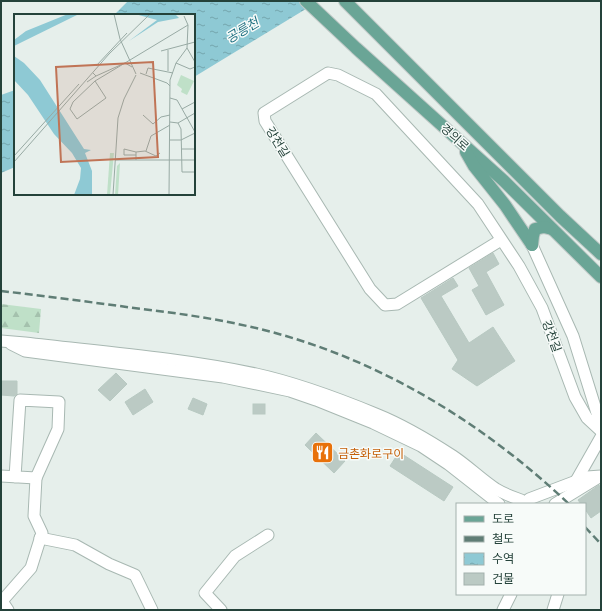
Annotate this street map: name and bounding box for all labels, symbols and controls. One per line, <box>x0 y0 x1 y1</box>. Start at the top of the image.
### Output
water label: 공릉천 <box>222 13 263 47</box>
inset map <box>14 14 195 195</box>
street label: 경의로 <box>437 120 473 154</box>
street label: 강천길 <box>262 123 294 161</box>
street label: 강천길 <box>538 318 566 354</box>
restaurant icon: 금촌화로구이 <box>310 440 336 466</box>
place label: 금촌화로구이 <box>338 445 404 462</box>
legend <box>456 503 586 595</box>
text: 도로 <box>492 510 514 527</box>
text: 철도 <box>492 530 514 547</box>
text: 수역 <box>492 550 514 567</box>
text: 건물 <box>492 570 514 587</box>

